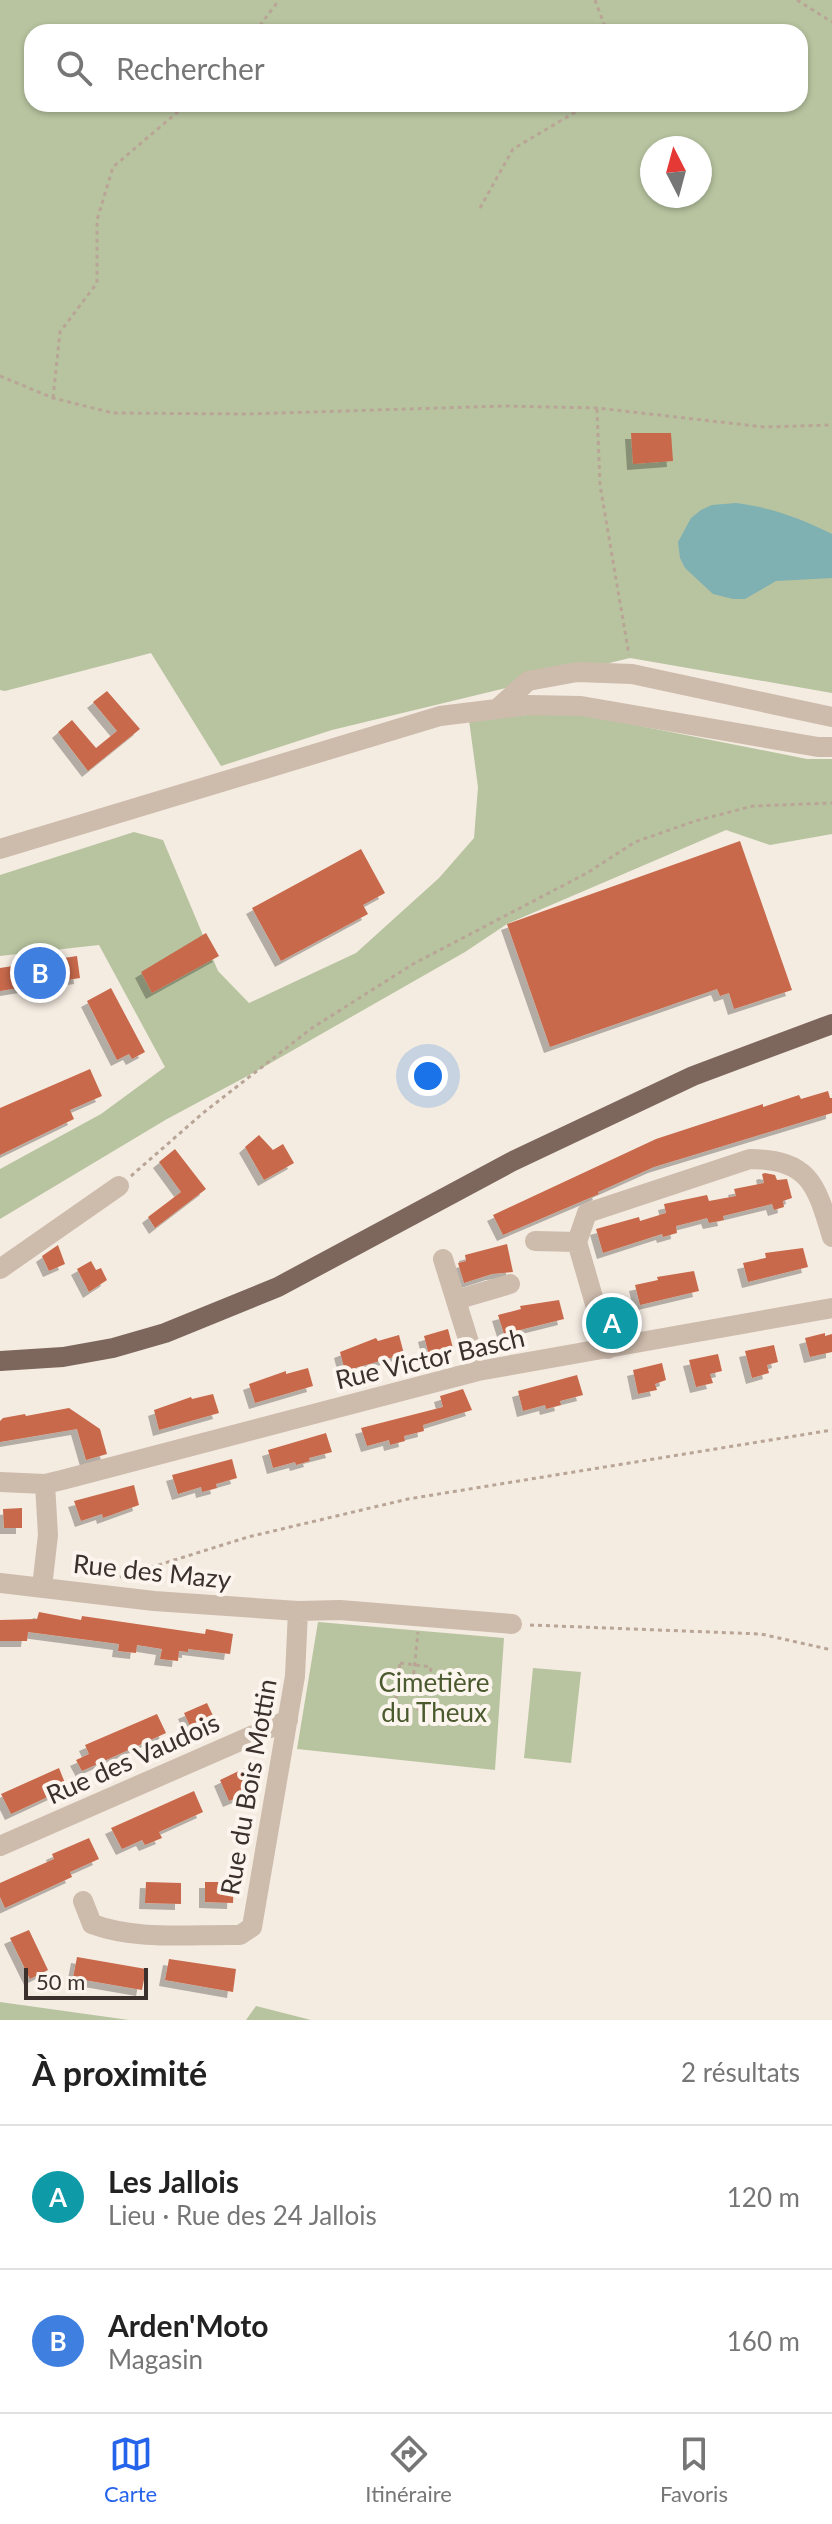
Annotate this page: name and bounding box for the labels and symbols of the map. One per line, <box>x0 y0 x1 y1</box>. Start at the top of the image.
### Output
north arrow <box>640 136 712 208</box>
pin: B <box>14 943 66 1003</box>
your location <box>408 1056 448 1096</box>
pin: A <box>586 1293 638 1353</box>
street label: Rue Victor Basch <box>332 1321 528 1395</box>
street label: Rue des Mazy <box>72 1547 233 1595</box>
park label: Cimetière du Theux <box>378 1666 490 1728</box>
street label: Rue du Bois Mottin <box>213 1676 283 1897</box>
street label: Rue des Vaudois <box>41 1706 224 1810</box>
scale bar <box>24 1964 148 2000</box>

